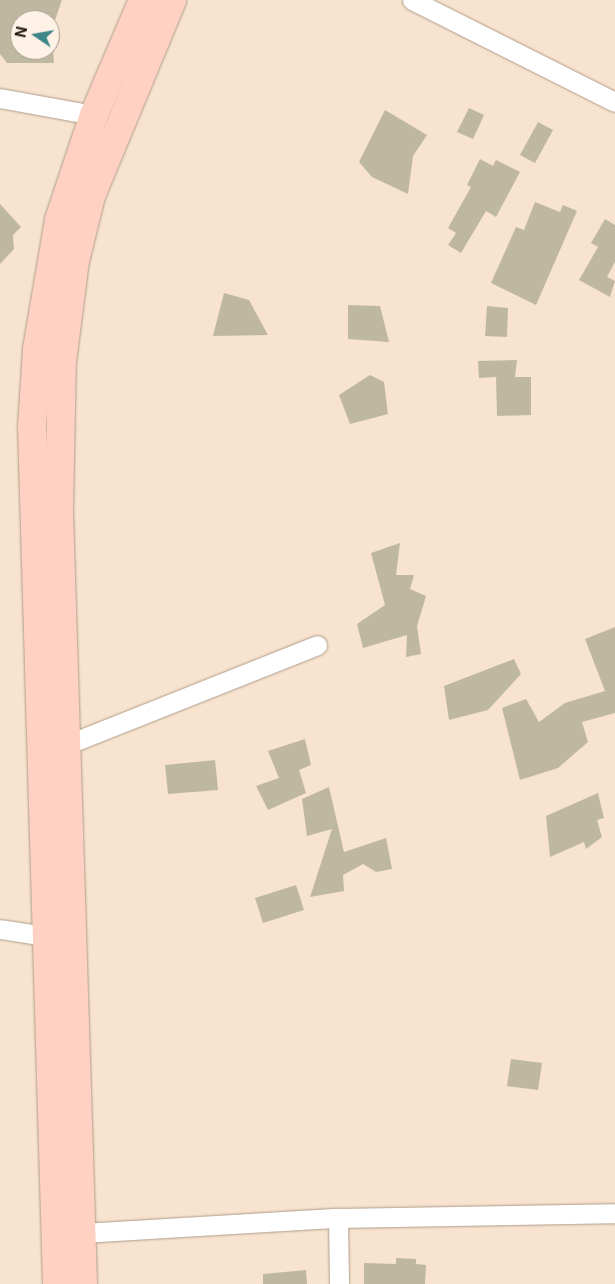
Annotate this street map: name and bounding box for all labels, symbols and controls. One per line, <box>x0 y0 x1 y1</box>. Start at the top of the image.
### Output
north arrow <box>10 10 60 60</box>
text: N <box>11 25 30 39</box>

